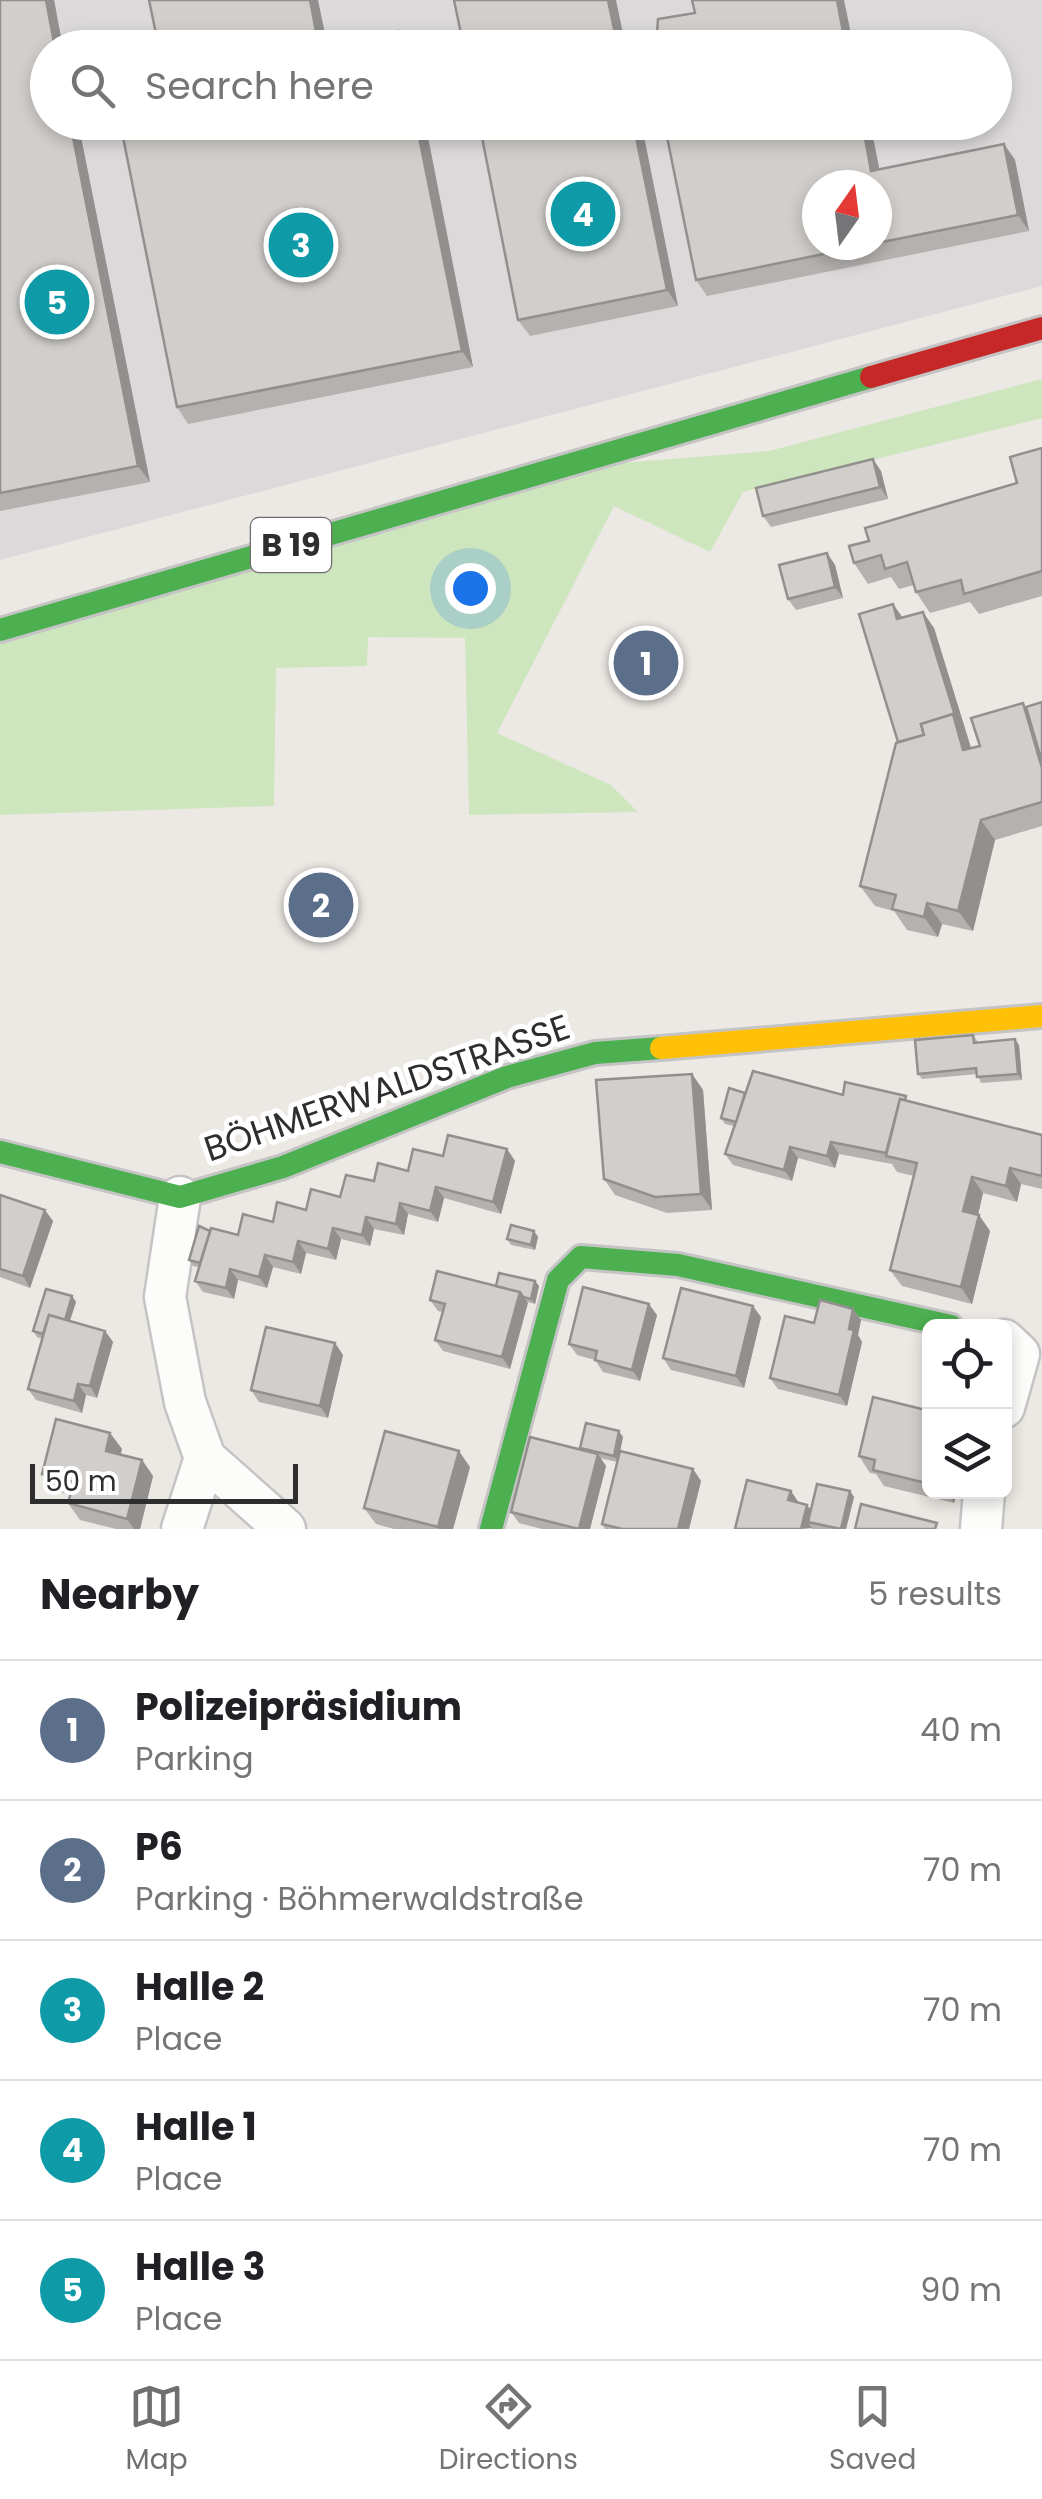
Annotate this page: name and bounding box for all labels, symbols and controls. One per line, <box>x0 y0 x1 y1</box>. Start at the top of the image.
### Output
search box <box>30 30 1012 140</box>
icon: search <box>65 58 120 113</box>
text: Search here <box>145 59 374 112</box>
north arrow <box>802 170 892 260</box>
pin: 4 <box>550 176 616 252</box>
pin: 3 <box>268 208 334 282</box>
pin: 5 <box>24 264 90 340</box>
road number: B 19 <box>251 518 331 572</box>
your location <box>445 563 496 614</box>
pin: 1 <box>614 626 678 700</box>
pin: 2 <box>288 868 354 942</box>
street label: BÖHMERWALDSTRASSE <box>198 1002 576 1173</box>
map controls <box>922 1319 1012 1499</box>
button: locate <box>922 1319 1012 1409</box>
button: layers <box>922 1409 1012 1499</box>
scale bar <box>30 1459 298 1504</box>
text: 50 m <box>45 1462 116 1501</box>
text: Nearby <box>40 1565 199 1624</box>
text: 5 results <box>868 1571 1002 1616</box>
text: Polizeipräsidium <box>135 1680 462 1733</box>
text: 1 <box>66 1707 79 1752</box>
text: 40 m <box>920 1707 1002 1752</box>
text: Parking <box>135 1736 254 1781</box>
text: P6 <box>135 1820 183 1873</box>
text: 2 <box>63 1847 82 1892</box>
text: 70 m <box>923 1847 1002 1892</box>
text: Parking · Böhmerwaldstraße <box>135 1876 584 1921</box>
text: Halle 2 <box>135 1960 264 2013</box>
text: 3 <box>63 1987 82 2032</box>
text: 70 m <box>923 1987 1002 2032</box>
text: Place <box>135 2016 222 2061</box>
text: Halle 1 <box>135 2100 257 2153</box>
text: 4 <box>62 2127 83 2172</box>
text: 70 m <box>923 2127 1002 2172</box>
text: Place <box>135 2156 222 2201</box>
text: Halle 3 <box>135 2240 265 2293</box>
text: 5 <box>62 2267 83 2312</box>
text: 90 m <box>920 2267 1002 2312</box>
text: Place <box>135 2296 222 2341</box>
tab: Map <box>126 2379 188 2481</box>
tab: Directions <box>439 2379 578 2481</box>
tab: Saved <box>829 2379 916 2481</box>

